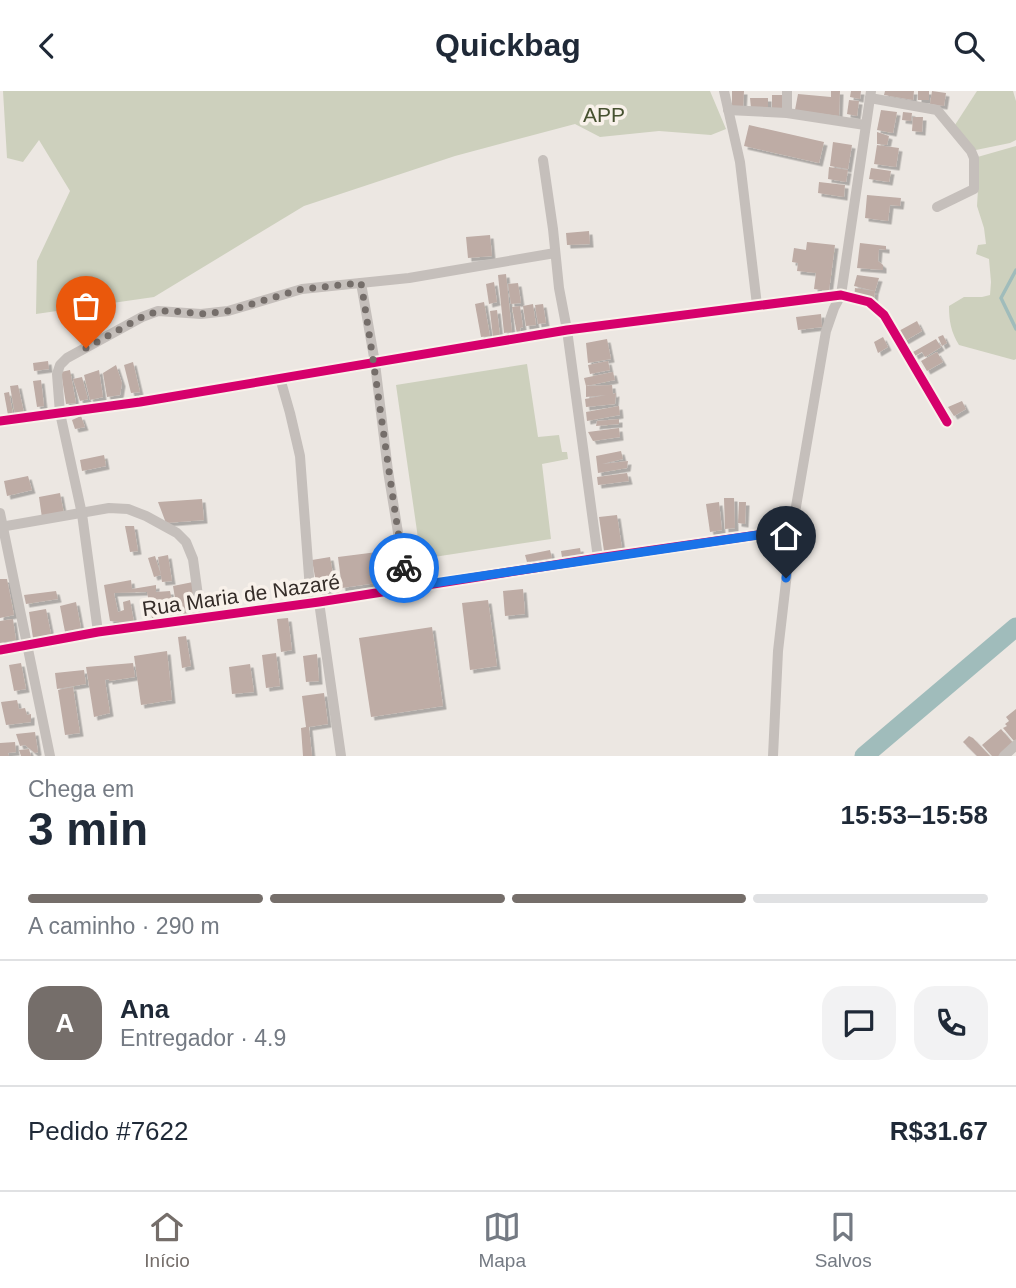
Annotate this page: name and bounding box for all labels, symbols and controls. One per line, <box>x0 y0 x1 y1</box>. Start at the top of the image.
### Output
icon: back <box>28 27 66 65</box>
text: Quickbag <box>435 27 581 63</box>
icon: search <box>950 27 988 65</box>
park label: APP <box>583 103 625 126</box>
pin <box>56 276 116 348</box>
icon: bag <box>67 287 105 325</box>
pin <box>756 506 816 578</box>
icon: home <box>767 517 805 555</box>
courier <box>369 533 439 603</box>
icon: bike <box>385 549 423 587</box>
street label: Rua Maria de Nazaré <box>141 570 341 620</box>
text: Chega em <box>28 776 134 802</box>
text: 15:53–15:58 <box>841 800 988 830</box>
text: 3 min <box>28 803 148 855</box>
text: A caminho · 290 m <box>28 913 220 939</box>
button: chat <box>822 986 896 1060</box>
button: phone <box>914 986 988 1060</box>
text: Ana <box>120 994 169 1024</box>
text: A <box>56 1008 74 1038</box>
text: Entregador · 4.9 <box>120 1025 286 1051</box>
text: Pedido #7622 <box>28 1116 188 1146</box>
text: R$31.67 <box>890 1116 988 1146</box>
tab: Início <box>144 1208 190 1272</box>
tab: Mapa <box>478 1208 526 1272</box>
tab: Salvos <box>815 1208 872 1272</box>

